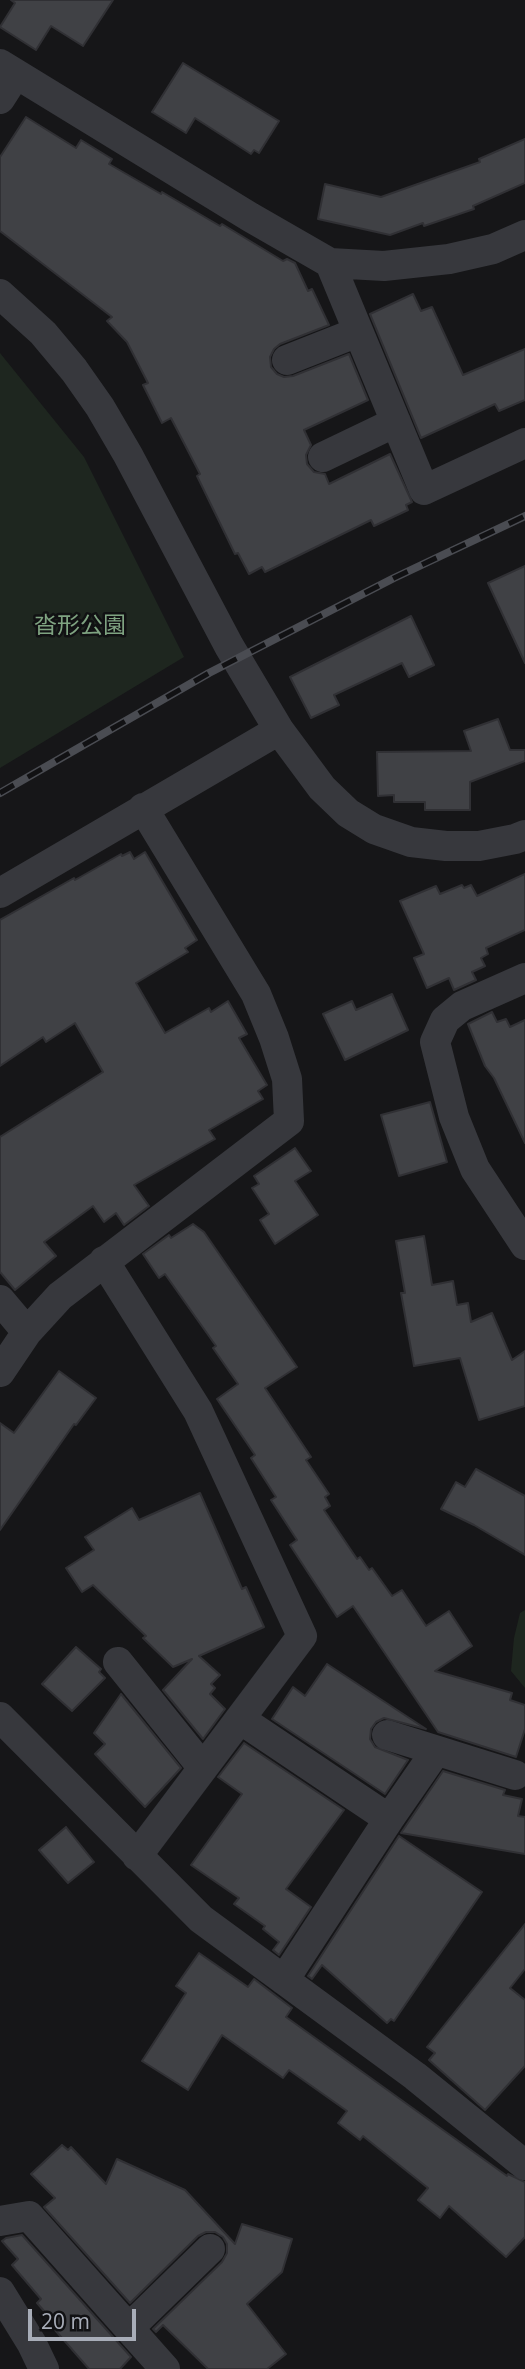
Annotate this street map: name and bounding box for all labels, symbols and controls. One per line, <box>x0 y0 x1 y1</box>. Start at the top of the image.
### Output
park label: 沓形公園 <box>34 612 126 640</box>
scale bar <box>32 2296 140 2340</box>
text: 20 m <box>41 2307 90 2335</box>

